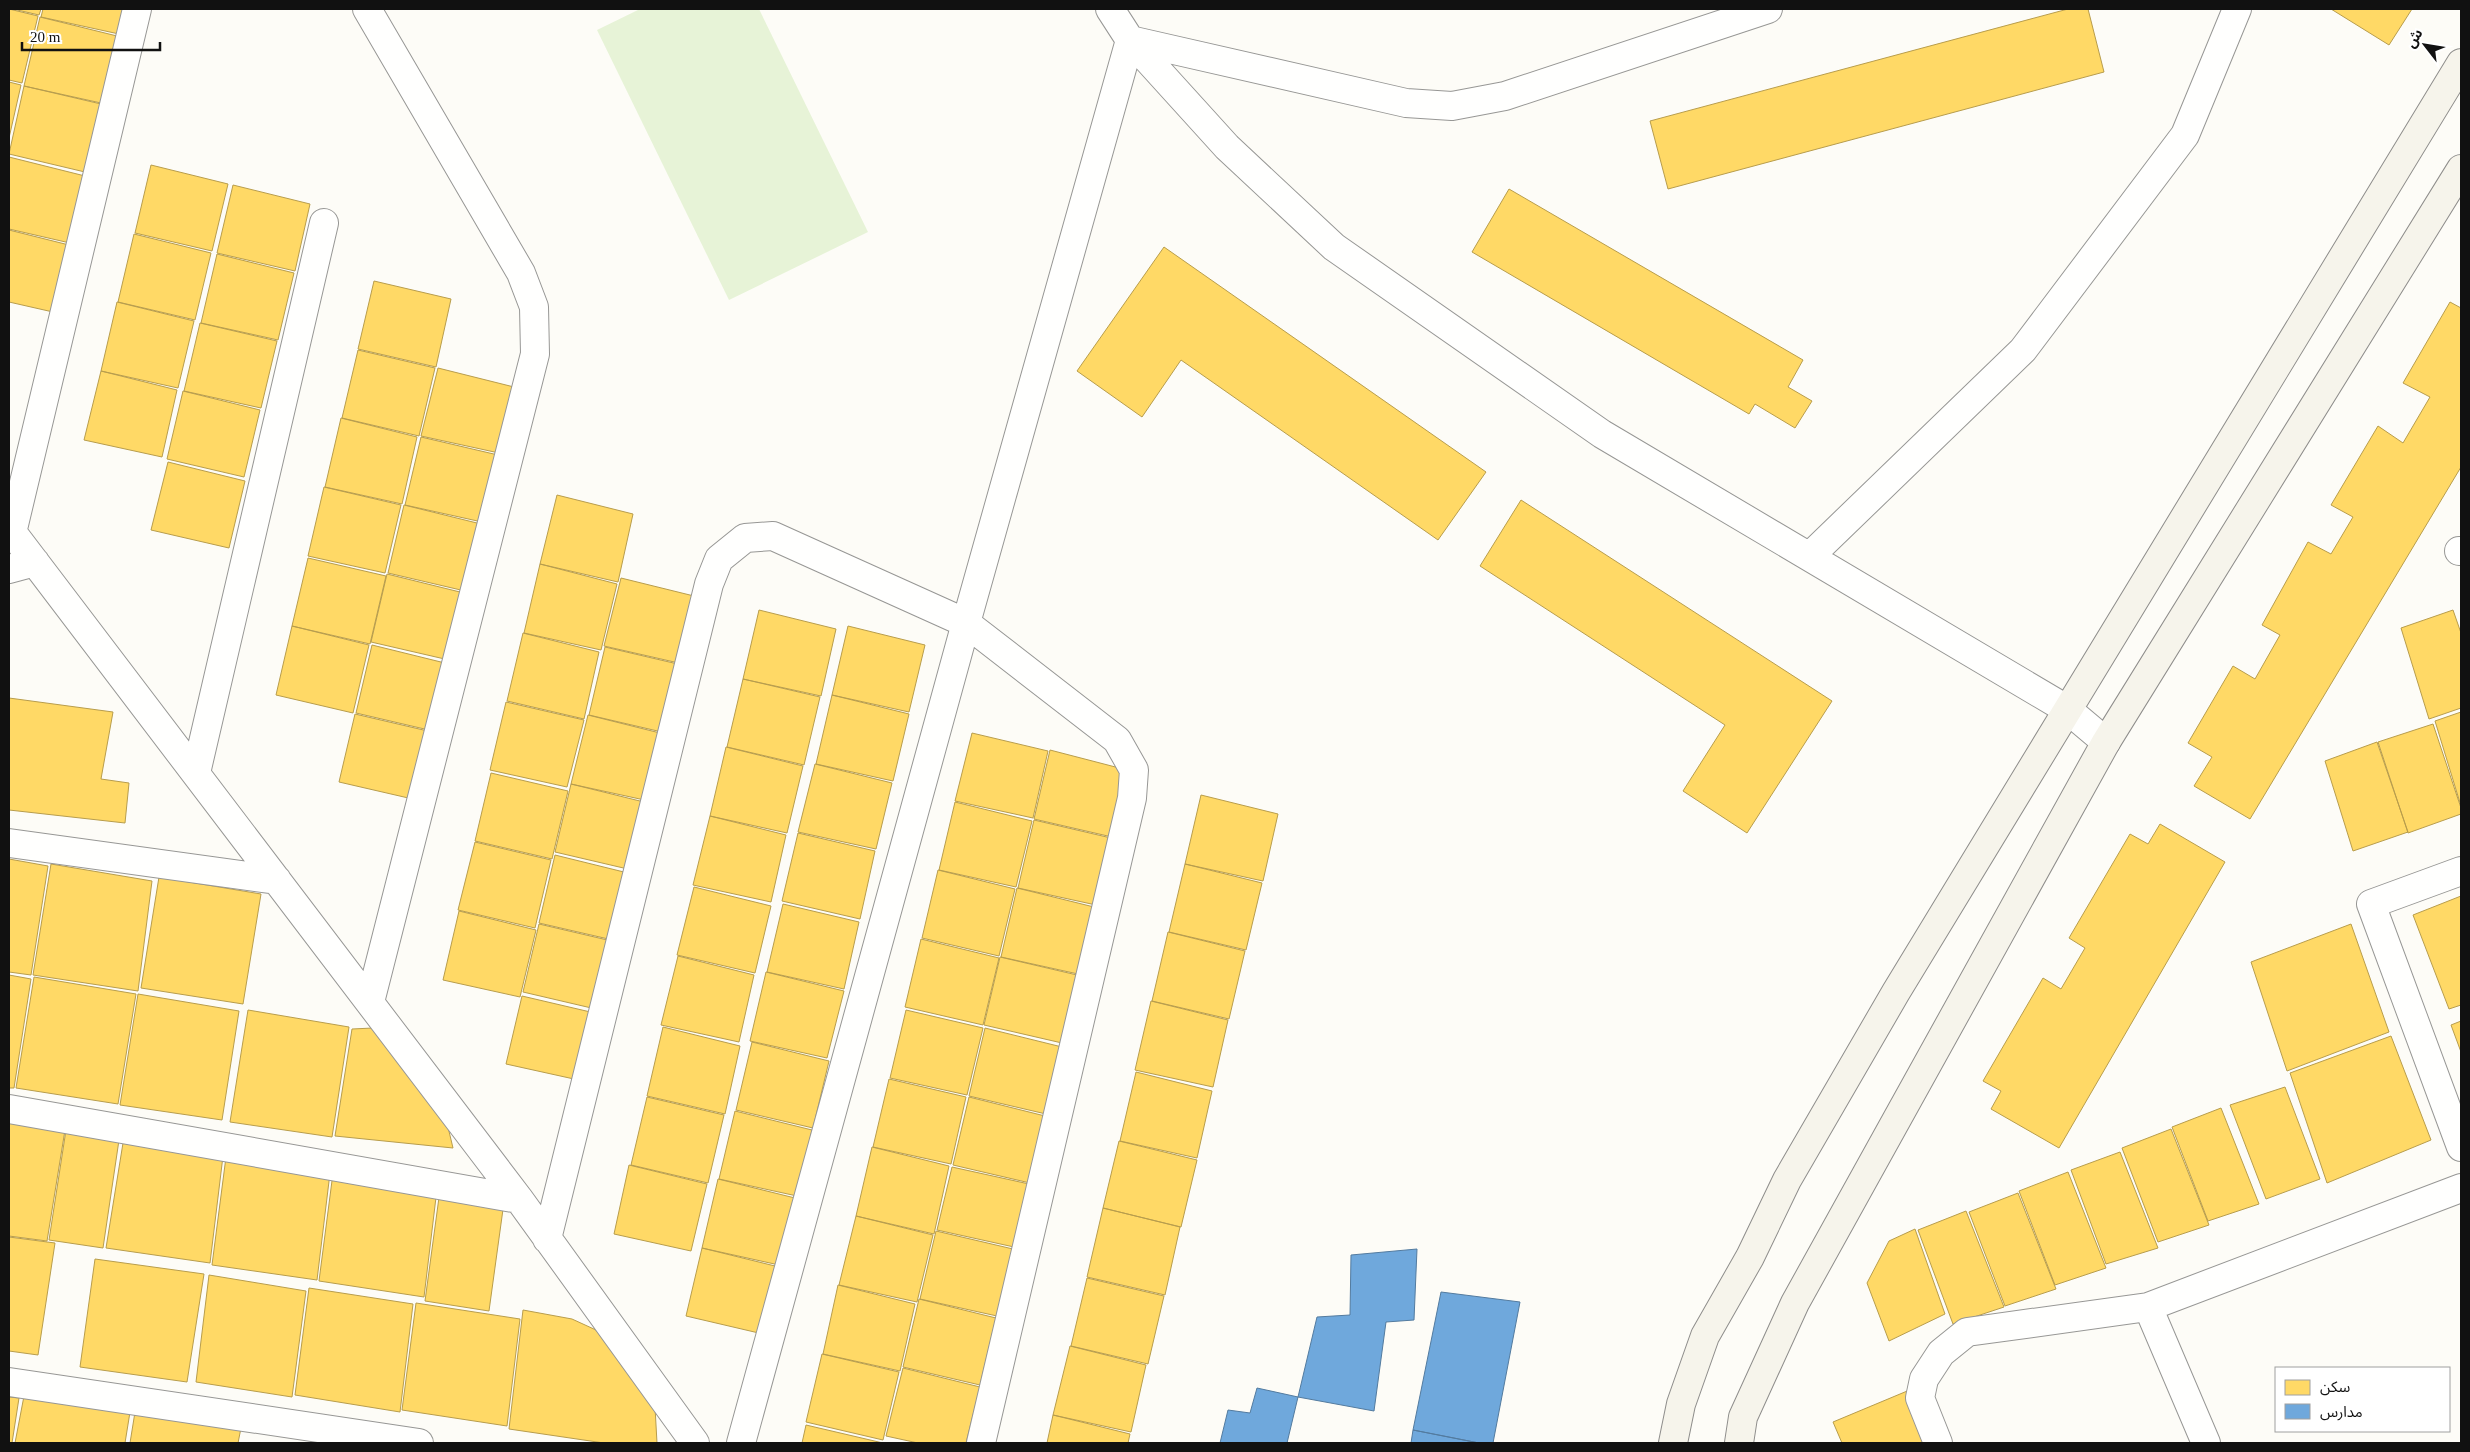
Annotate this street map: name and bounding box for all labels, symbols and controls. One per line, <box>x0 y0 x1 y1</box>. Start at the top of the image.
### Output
scale bar <box>22 20 160 52</box>
north arrow <box>2400 20 2450 70</box>
text: ش <box>2403 26 2426 51</box>
text: 20 m <box>30 29 61 45</box>
legend <box>2275 1367 2450 1432</box>
text: سكن <box>2320 1379 2351 1396</box>
text: مدارس <box>2320 1404 2363 1421</box>

